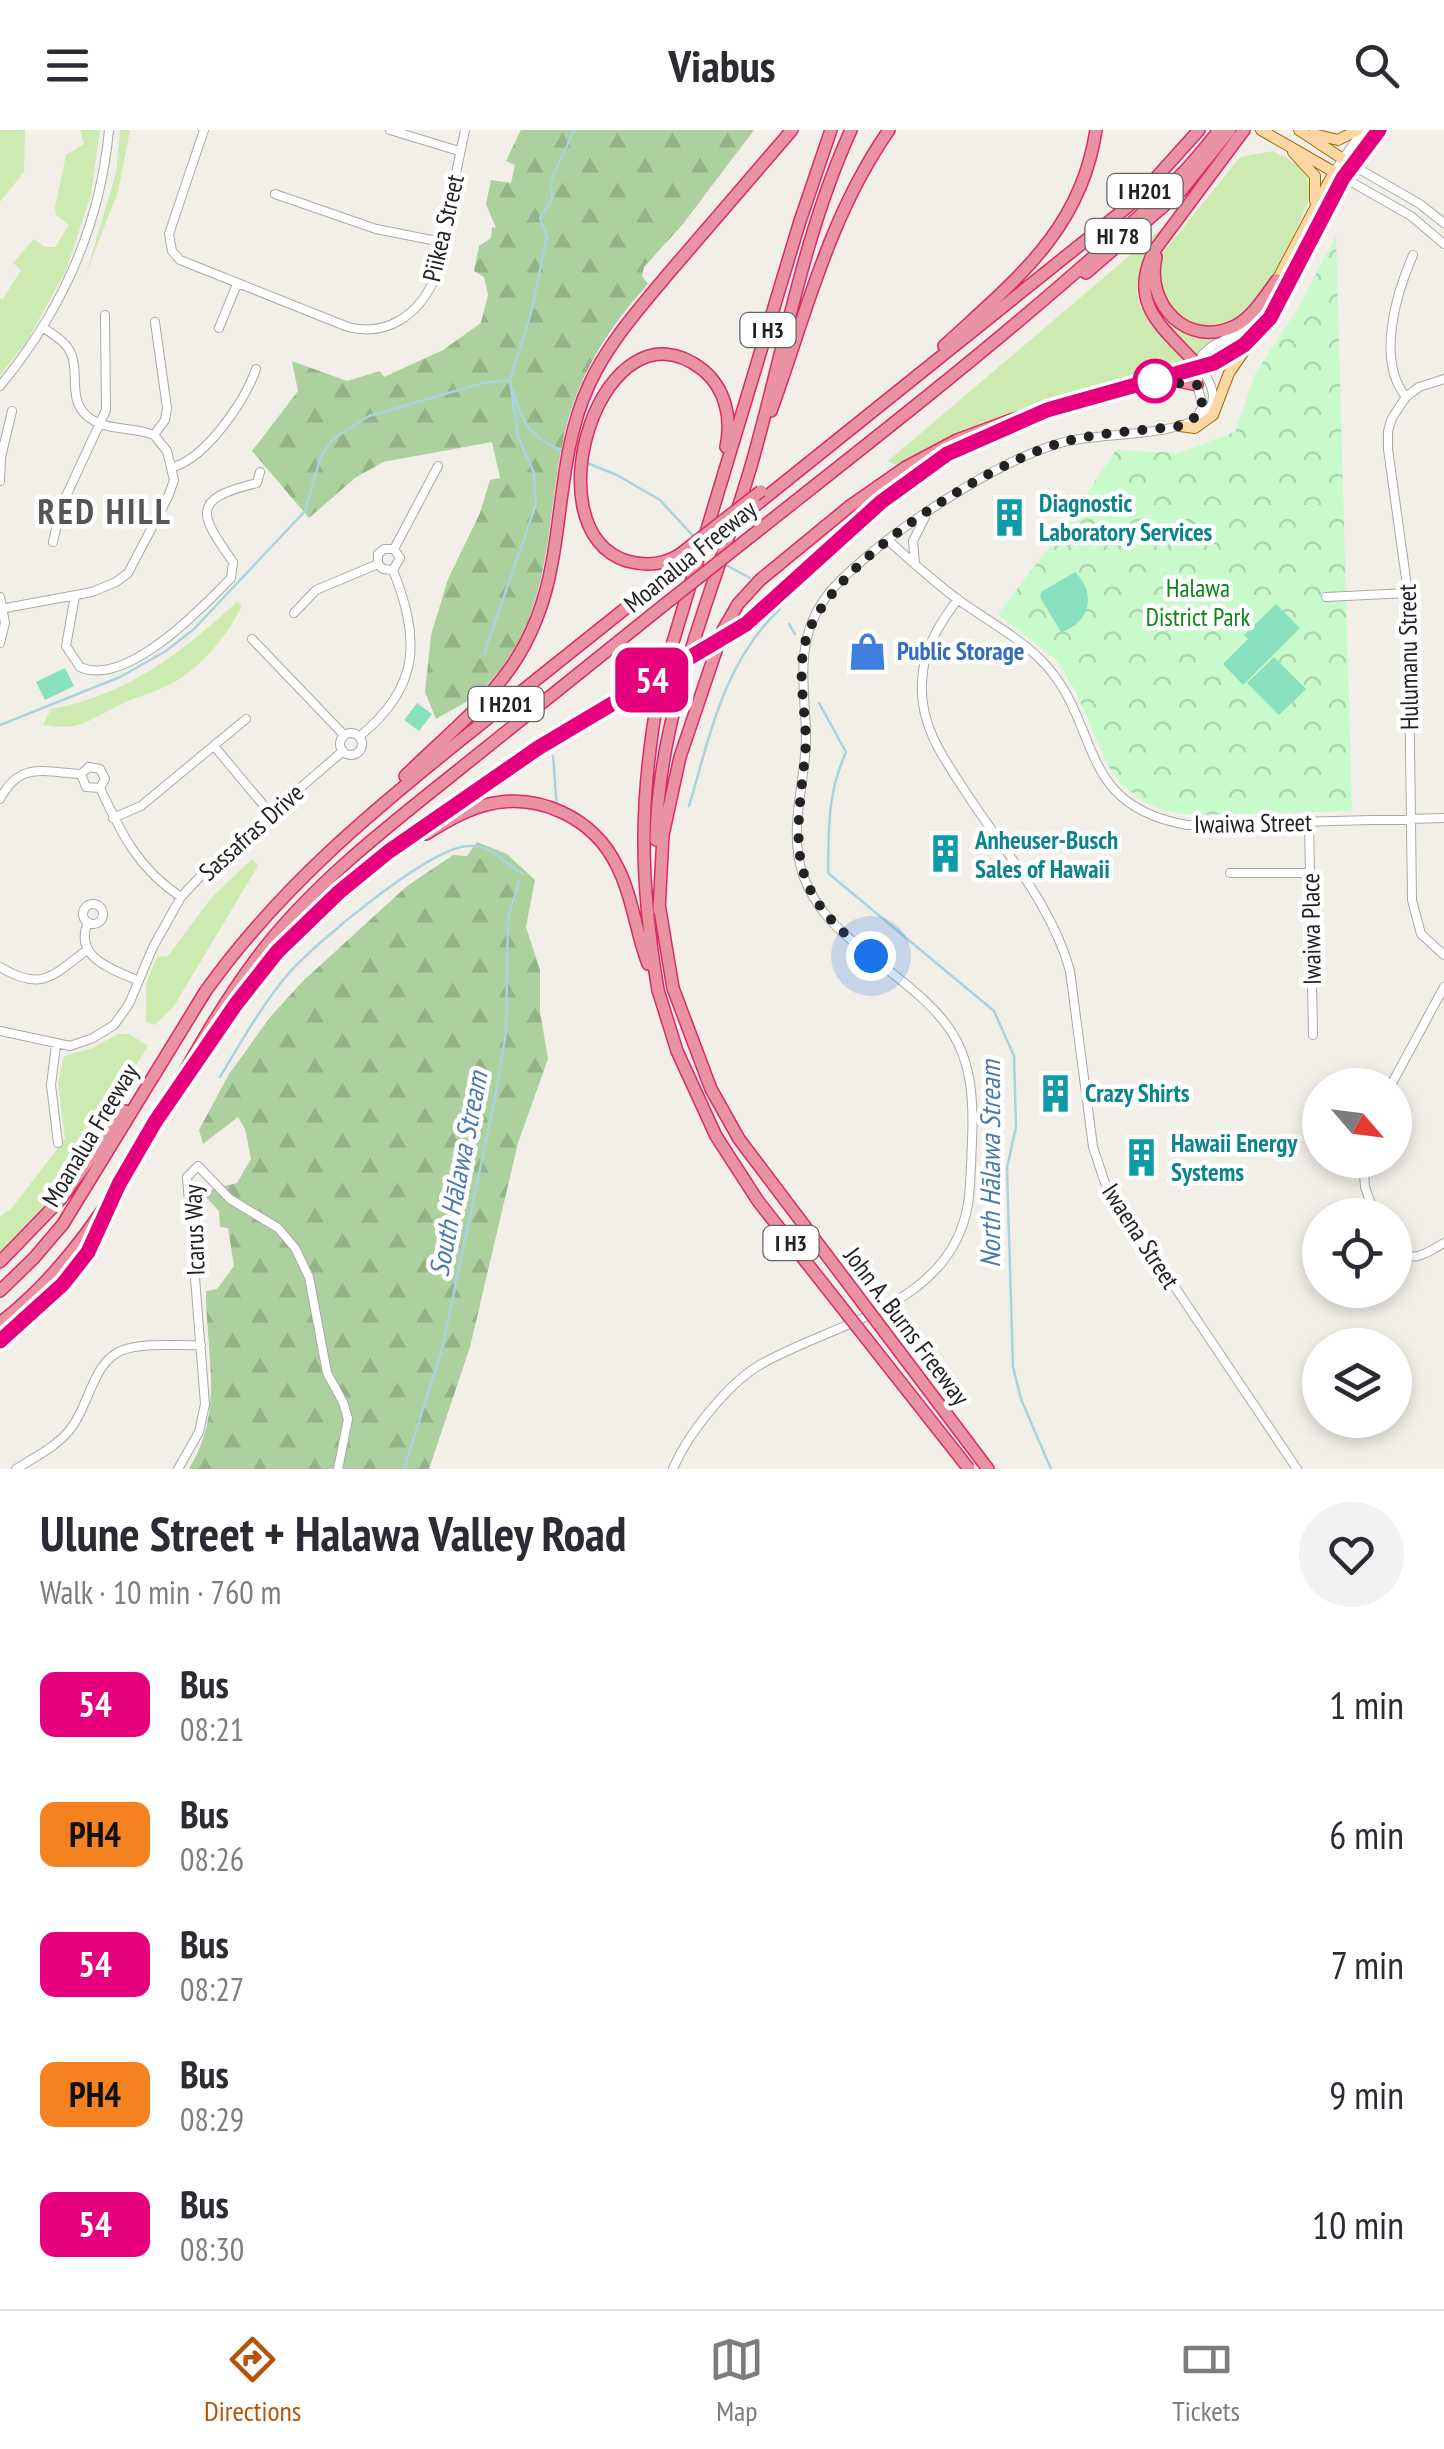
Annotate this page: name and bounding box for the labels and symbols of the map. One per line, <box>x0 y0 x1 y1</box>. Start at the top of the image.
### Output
street label: Piikea Street <box>415 171 471 285</box>
road number: I H201 <box>1108 174 1182 208</box>
road number: HI 78 <box>1086 219 1150 253</box>
road number: I H3 <box>740 313 796 347</box>
unlabelled marker <box>1134 360 1176 402</box>
place label: Diagnostic Laboratory Services <box>1039 487 1213 548</box>
district label: RED HILL <box>38 488 172 534</box>
street label: Moanalua Freeway <box>617 492 763 619</box>
building icon: Diagnostic Laboratory Services <box>988 496 1030 538</box>
park label: Halawa District Park <box>1146 572 1250 633</box>
street label: Hulumanu Street <box>1391 584 1425 730</box>
shop icon: Public Storage <box>846 630 888 672</box>
place label: Public Storage <box>897 635 1024 667</box>
line badge: 54 <box>607 648 697 712</box>
road number: I H201 <box>468 687 544 721</box>
street label: Sassafras Drive <box>192 777 310 887</box>
street label: Iwaiwa Street <box>1194 806 1312 840</box>
place label: Anheuser-Busch Sales of Hawaii <box>974 824 1118 885</box>
building icon: Anheuser-Busch Sales of Hawaii <box>924 833 966 875</box>
street label: Iwaiwa Place <box>1294 873 1328 985</box>
your location <box>846 931 896 981</box>
street label: Moanalua Freeway <box>35 1057 146 1212</box>
water label: North Hālawa Stream <box>971 1059 1008 1268</box>
water label: South Hālawa Stream <box>419 1066 496 1280</box>
north arrow <box>1302 1068 1412 1178</box>
building icon: Crazy Shirts <box>1034 1072 1076 1114</box>
place label: Crazy Shirts <box>1085 1077 1190 1109</box>
place label: Hawaii Energy Systems <box>1171 1127 1298 1188</box>
building icon: Hawaii Energy Systems <box>1120 1136 1162 1178</box>
street label: Iwaena Street <box>1095 1177 1187 1295</box>
street label: Icarus Way <box>176 1183 212 1276</box>
road number: I H3 <box>764 1226 818 1260</box>
street label: John A. Burns Freeway <box>837 1240 977 1412</box>

